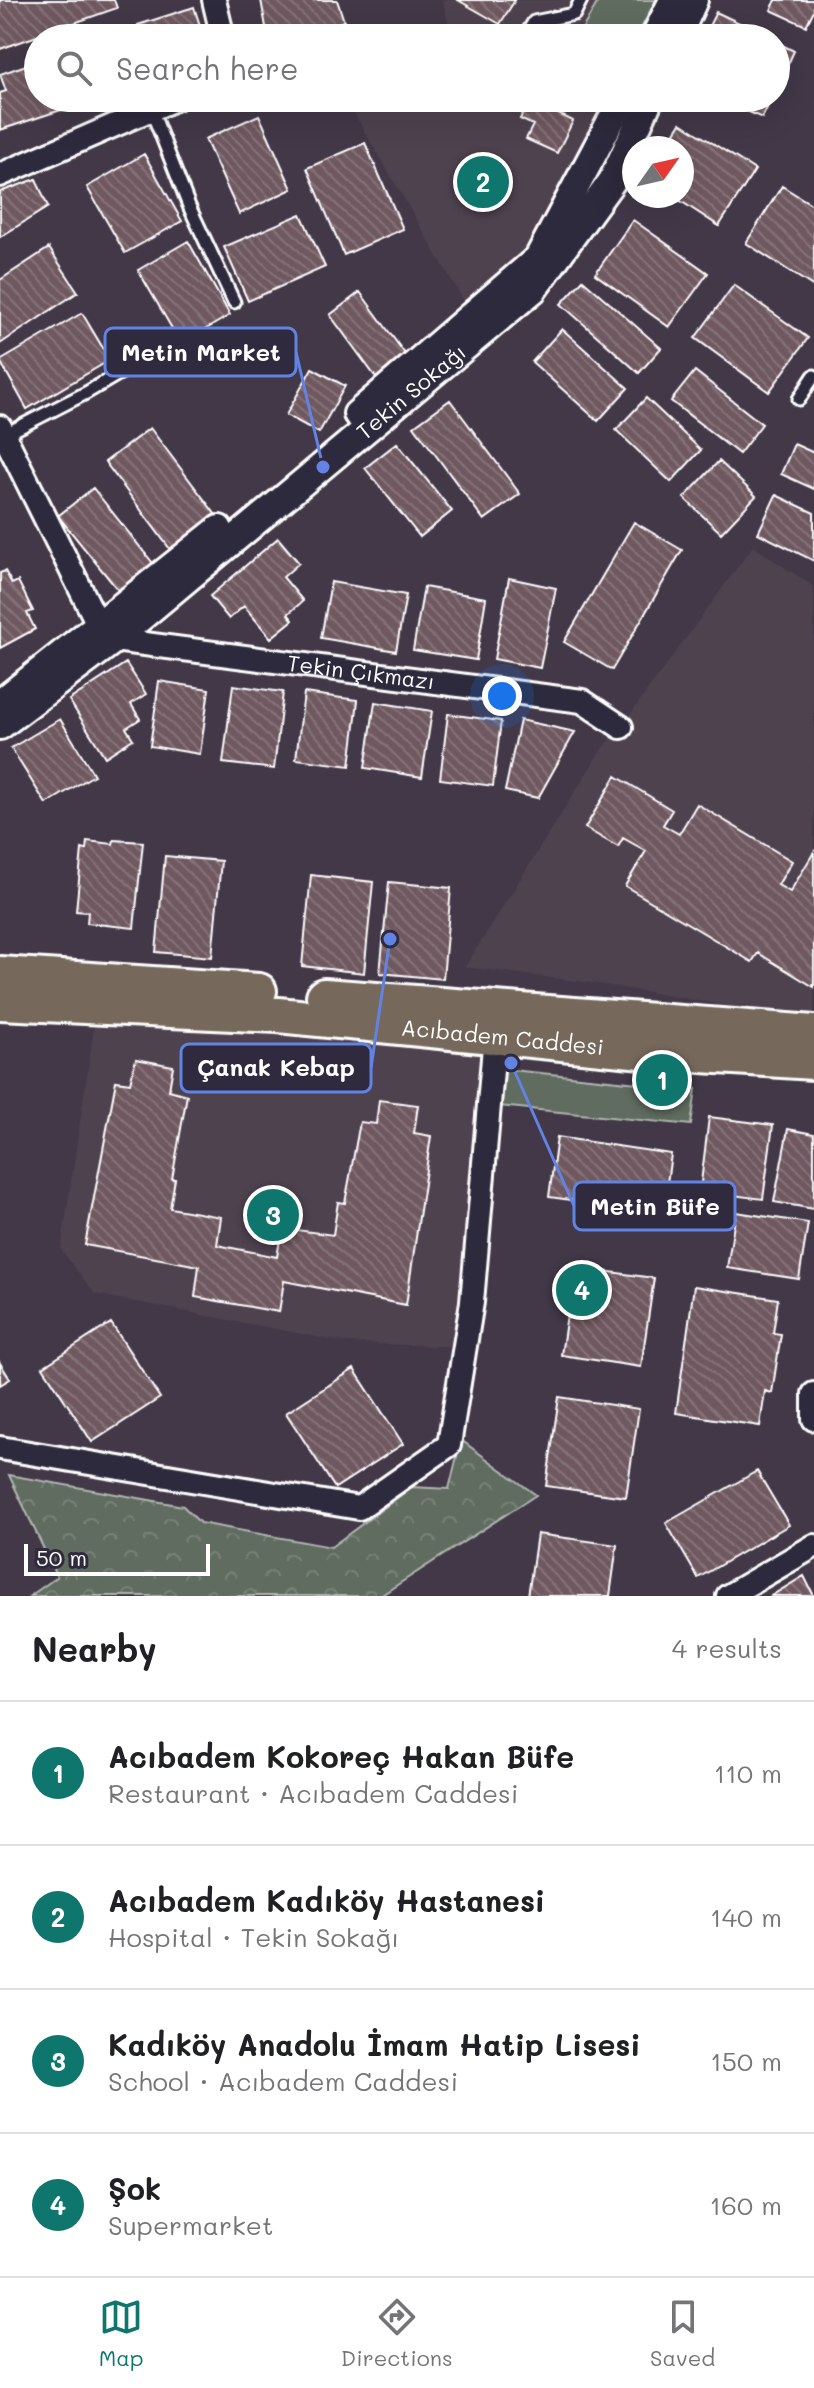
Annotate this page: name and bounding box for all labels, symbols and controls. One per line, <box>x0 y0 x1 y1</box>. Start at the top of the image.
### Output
search box <box>24 24 790 112</box>
icon: search <box>52 46 96 90</box>
text: Search here <box>116 48 299 88</box>
north arrow <box>622 136 694 208</box>
pin: 2 <box>457 152 509 212</box>
callout: Metin Market <box>105 328 296 376</box>
text: Metin Market <box>121 336 281 367</box>
street label: Tekin Sokağı <box>350 337 472 445</box>
street label: Tekin Çıkmazı <box>286 648 437 696</box>
your location <box>482 676 522 716</box>
street label: Acıbadem Caddesi <box>400 1012 605 1061</box>
callout: Çanak Kebap <box>181 1044 371 1092</box>
pin: 1 <box>636 1050 688 1110</box>
text: Çanak Kebap <box>197 1051 355 1082</box>
callout: Metin Büfe <box>574 1182 735 1230</box>
pin: 3 <box>247 1185 299 1245</box>
text: Metin Büfe <box>590 1190 720 1221</box>
pin: 4 <box>556 1260 608 1320</box>
scale bar <box>24 1540 210 1576</box>
text: 50 m <box>36 1543 87 1572</box>
text: Nearby <box>32 1626 157 1671</box>
text: 4 results <box>672 1631 782 1665</box>
text: Acıbadem Kokoreç Hakan Büfe <box>108 1736 574 1776</box>
text: 1 <box>52 1756 64 1790</box>
text: 110 m <box>714 1756 782 1790</box>
text: Restaurant · Acıbadem Caddesi <box>108 1776 519 1810</box>
text: Acıbadem Kadıköy Hastanesi <box>108 1880 545 1920</box>
text: 2 <box>51 1900 65 1934</box>
text: 140 m <box>710 1900 782 1934</box>
text: Hospital · Tekin Sokağı <box>108 1920 399 1954</box>
text: Kadıköy Anadolu İmam Hatip Lisesi <box>108 2024 641 2064</box>
text: 3 <box>50 2044 66 2078</box>
text: 150 m <box>710 2044 782 2078</box>
text: School · Acıbadem Caddesi <box>108 2064 458 2098</box>
text: Şok <box>108 2168 161 2208</box>
text: 4 <box>50 2188 66 2222</box>
text: 160 m <box>710 2188 782 2222</box>
text: Supermarket <box>108 2208 273 2242</box>
tab: Map <box>99 2295 144 2372</box>
tab: Directions <box>341 2295 453 2372</box>
tab: Saved <box>650 2295 715 2372</box>

